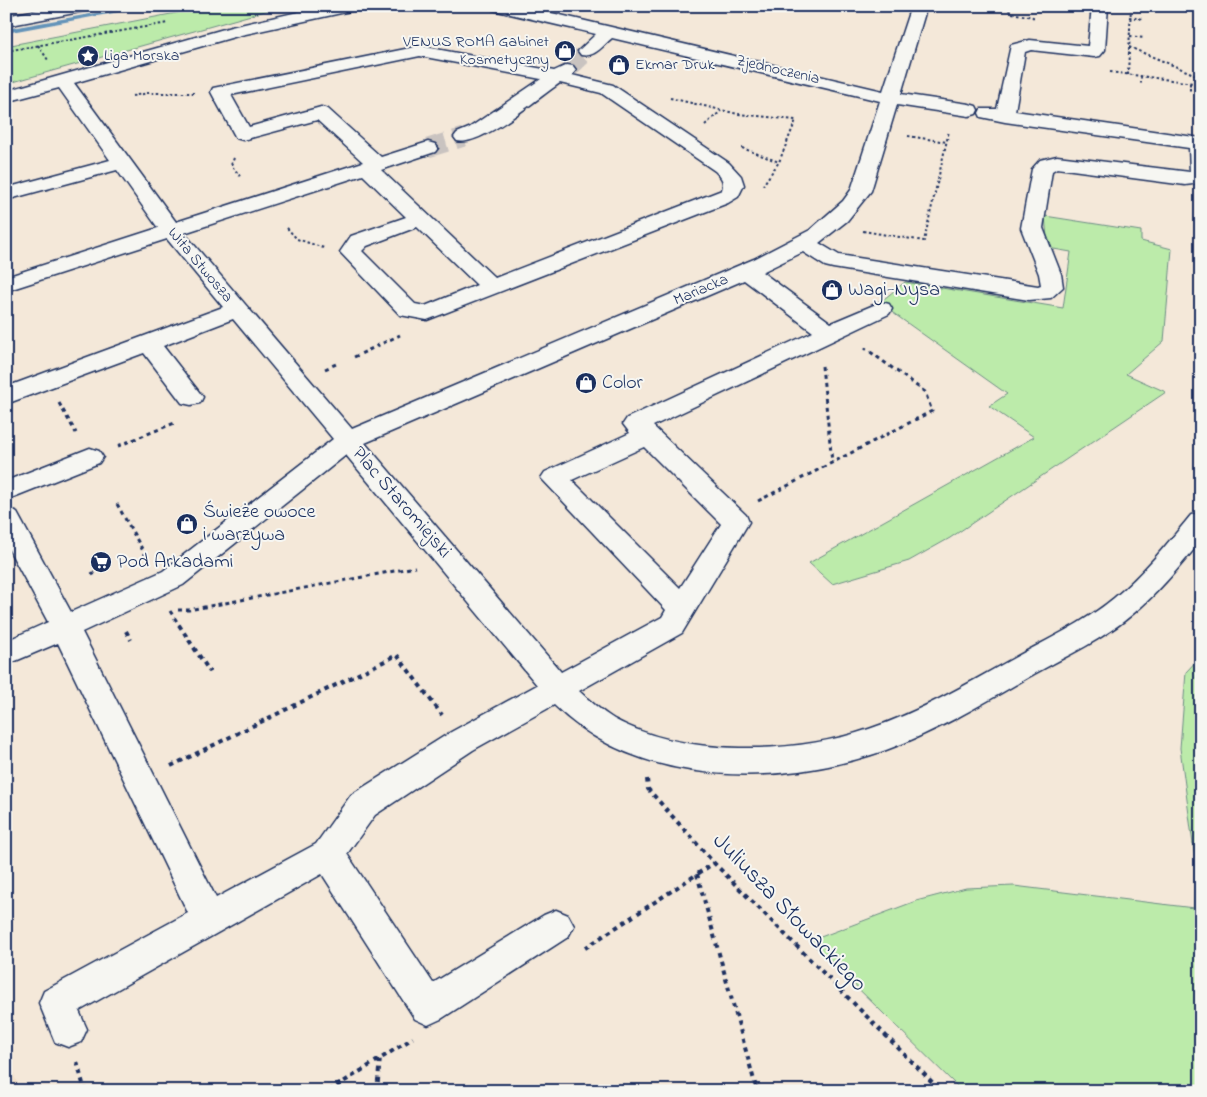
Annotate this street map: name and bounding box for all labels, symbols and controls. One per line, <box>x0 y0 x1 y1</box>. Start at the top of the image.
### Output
place label: VENUS ROMA Gabinet Kosmetyczny <box>402 30 550 72</box>
shop icon: VENUS ROMA Gabinet Kosmetyczny <box>553 39 577 63</box>
place icon: Liga Morska <box>76 44 100 68</box>
place label: Liga Morska <box>104 44 179 68</box>
street label: Zjednoczenia <box>734 49 822 91</box>
shop icon: Ekmar Druk <box>607 53 631 77</box>
place label: Ekmar Druk <box>635 53 716 77</box>
street label: Wita Stwosza <box>161 222 239 308</box>
street label: Mariacka <box>670 268 732 312</box>
place label: Wagi-Nysa <box>848 276 940 306</box>
shop icon: Wagi-Nysa <box>820 278 844 302</box>
place label: Color <box>602 369 644 398</box>
shop icon: Color <box>574 371 598 395</box>
street label: Plac Staromiejski <box>344 441 458 565</box>
place label: Świeże owoce i warzywa <box>203 498 315 550</box>
shop icon: Świeże owoce i warzywa <box>175 512 199 536</box>
place label: Pod Arkadami <box>117 548 233 577</box>
supermarket icon: Pod Arkadami <box>89 550 113 574</box>
street label: Juliusza Słowackiego <box>703 825 875 1001</box>

